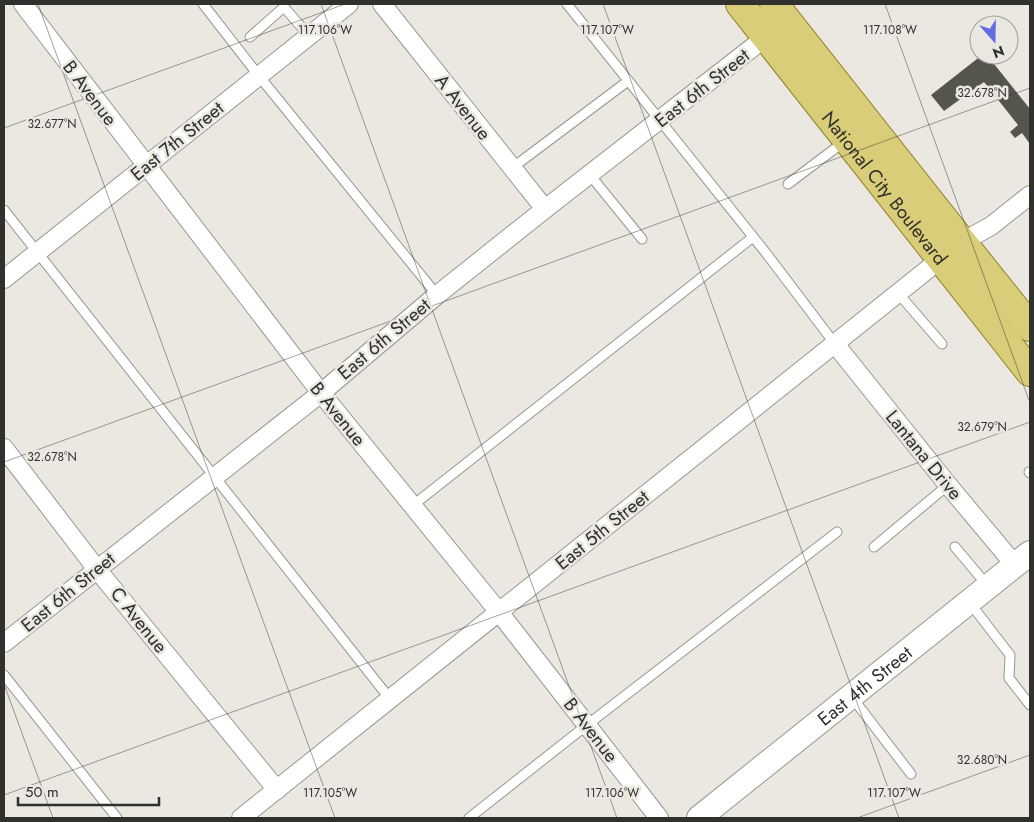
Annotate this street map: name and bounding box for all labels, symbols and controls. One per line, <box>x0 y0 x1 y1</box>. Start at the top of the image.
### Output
north arrow <box>969 15 1019 65</box>
text: 117.106°W <box>298 21 352 39</box>
text: 117.107°W <box>580 21 634 39</box>
text: 117.108°W <box>863 21 917 39</box>
text: N <box>990 41 1007 64</box>
street label: East 6th Street <box>649 42 756 134</box>
street label: B Avenue <box>56 55 124 131</box>
street label: A Avenue <box>429 68 498 146</box>
text: 32.678°N <box>957 84 1007 102</box>
street label: East 7th Street <box>125 95 230 187</box>
street label: National City Boulevard <box>816 105 954 270</box>
text: 32.677°N <box>27 115 77 133</box>
street label: East 6th Street <box>332 292 437 386</box>
street label: B Avenue <box>304 376 372 452</box>
street label: Lantana Drive <box>879 404 969 506</box>
text: 32.679°N <box>957 418 1007 436</box>
text: 32.678°N <box>27 448 77 466</box>
street label: East 5th Street <box>549 483 655 576</box>
street label: East 6th Street <box>15 545 121 638</box>
street label: C Avenue <box>104 581 174 659</box>
street label: East 4th Street <box>811 639 918 732</box>
street label: B Avenue <box>557 692 625 768</box>
text: 32.680°N <box>957 751 1007 769</box>
scale bar <box>18 774 159 806</box>
text: 50 m <box>25 781 59 803</box>
text: 117.105°W <box>303 784 357 802</box>
text: 117.106°W <box>585 784 639 802</box>
text: 117.107°W <box>867 784 921 802</box>

